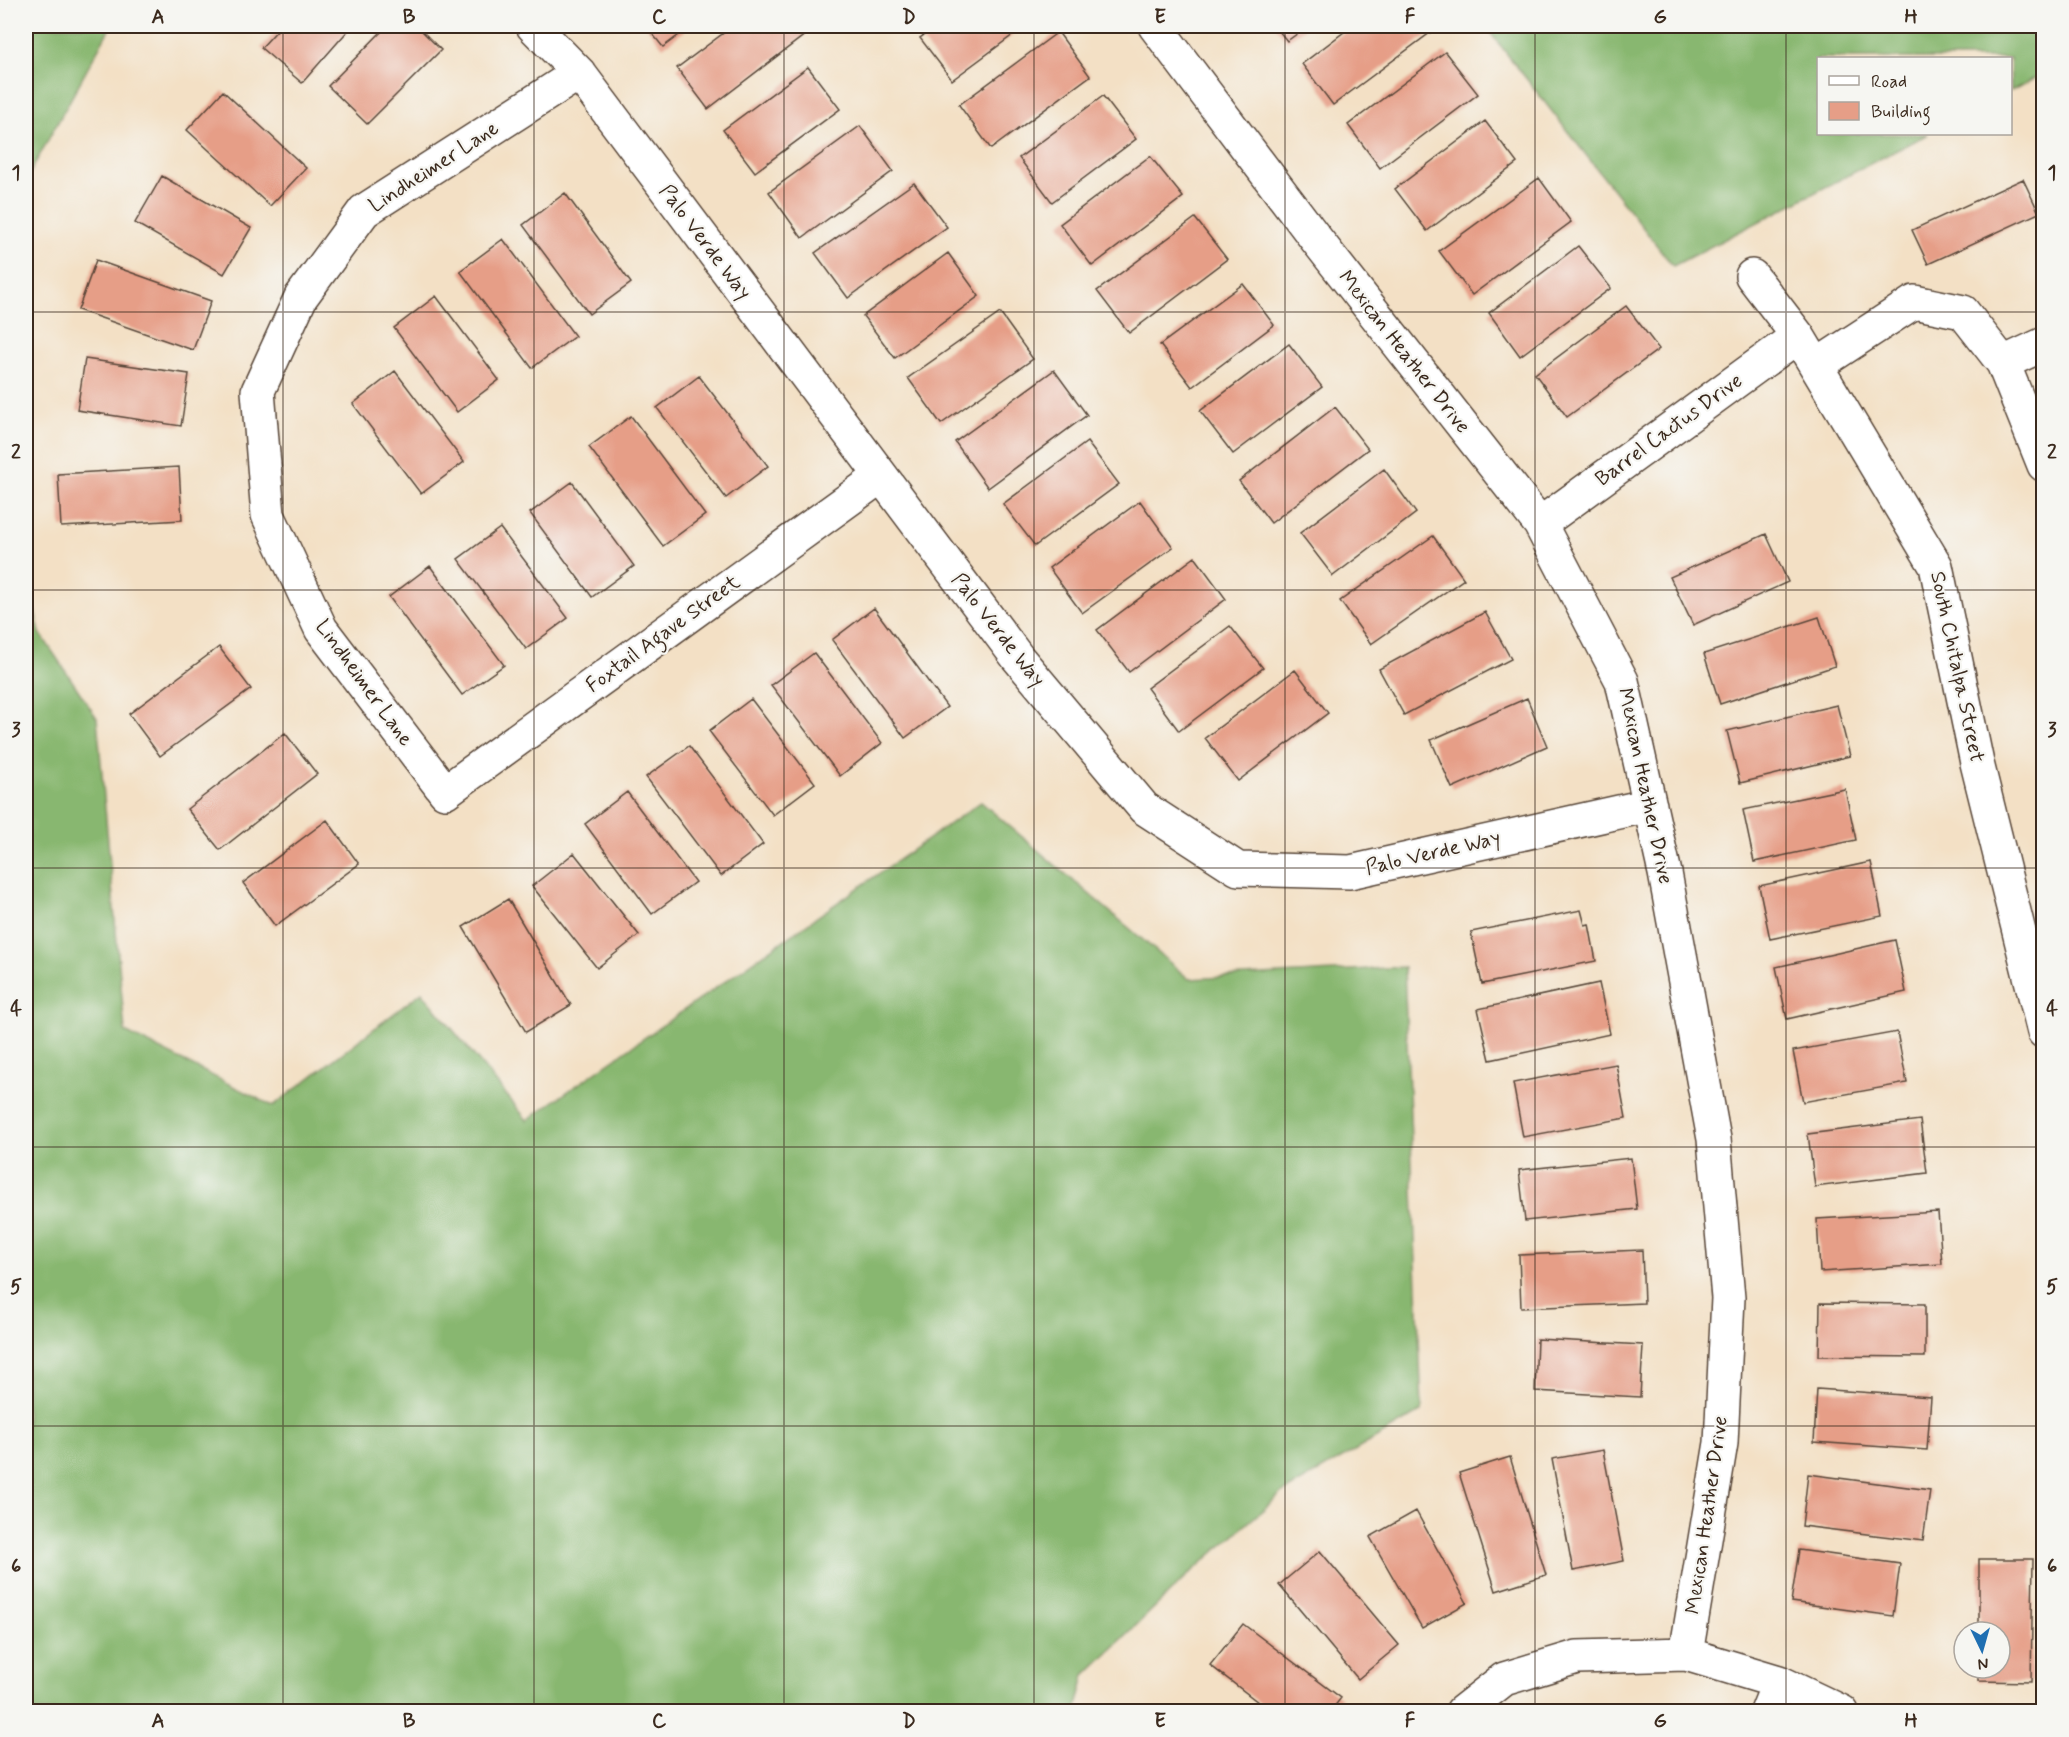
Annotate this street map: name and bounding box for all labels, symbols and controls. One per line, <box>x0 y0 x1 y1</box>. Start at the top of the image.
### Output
text: A <box>151 4 165 31</box>
text: B <box>403 4 416 31</box>
text: C <box>652 4 667 31</box>
text: D <box>902 4 916 31</box>
text: E <box>1154 4 1166 31</box>
text: F <box>1405 4 1416 31</box>
text: G <box>1653 4 1667 31</box>
text: H <box>1904 4 1918 31</box>
legend <box>1817 57 2012 135</box>
text: Road <box>1871 70 1907 94</box>
text: Building <box>1871 100 1931 126</box>
street label: Lindheimer Lane <box>363 114 505 220</box>
text: 1 <box>12 160 20 187</box>
text: 1 <box>2048 160 2056 187</box>
street label: Palo Verde Way <box>652 179 758 305</box>
street label: Mexican Heather Drive <box>1331 265 1477 439</box>
street label: Barrel Cactus Drive <box>1590 367 1748 493</box>
text: 2 <box>11 439 21 466</box>
text: 2 <box>2047 439 2057 466</box>
street label: Palo Verde Way <box>945 567 1051 693</box>
street label: Foxtail Agave Street <box>580 568 747 701</box>
street label: South Chitalpa Street <box>1923 569 1991 765</box>
street label: Lindheimer Lane <box>309 614 419 752</box>
street label: Mexican Heather Drive <box>1611 685 1679 887</box>
text: 3 <box>11 717 21 744</box>
text: 3 <box>2047 717 2057 744</box>
street label: Palo Verde Way <box>1363 824 1503 882</box>
text: 4 <box>10 996 22 1023</box>
text: 4 <box>2046 996 2058 1023</box>
text: 5 <box>10 1274 22 1301</box>
text: 5 <box>2046 1274 2058 1301</box>
street label: Mexican Heather Drive <box>1679 1414 1735 1616</box>
text: 6 <box>11 1553 21 1580</box>
text: 6 <box>2047 1553 2057 1580</box>
north arrow <box>1952 1620 2012 1680</box>
text: N <box>1977 1653 1989 1674</box>
text: A <box>151 1708 165 1735</box>
text: B <box>403 1708 416 1735</box>
text: C <box>652 1708 667 1735</box>
text: D <box>902 1708 916 1735</box>
text: E <box>1154 1708 1166 1735</box>
text: F <box>1405 1708 1416 1735</box>
text: G <box>1653 1708 1667 1735</box>
text: H <box>1904 1708 1918 1735</box>

